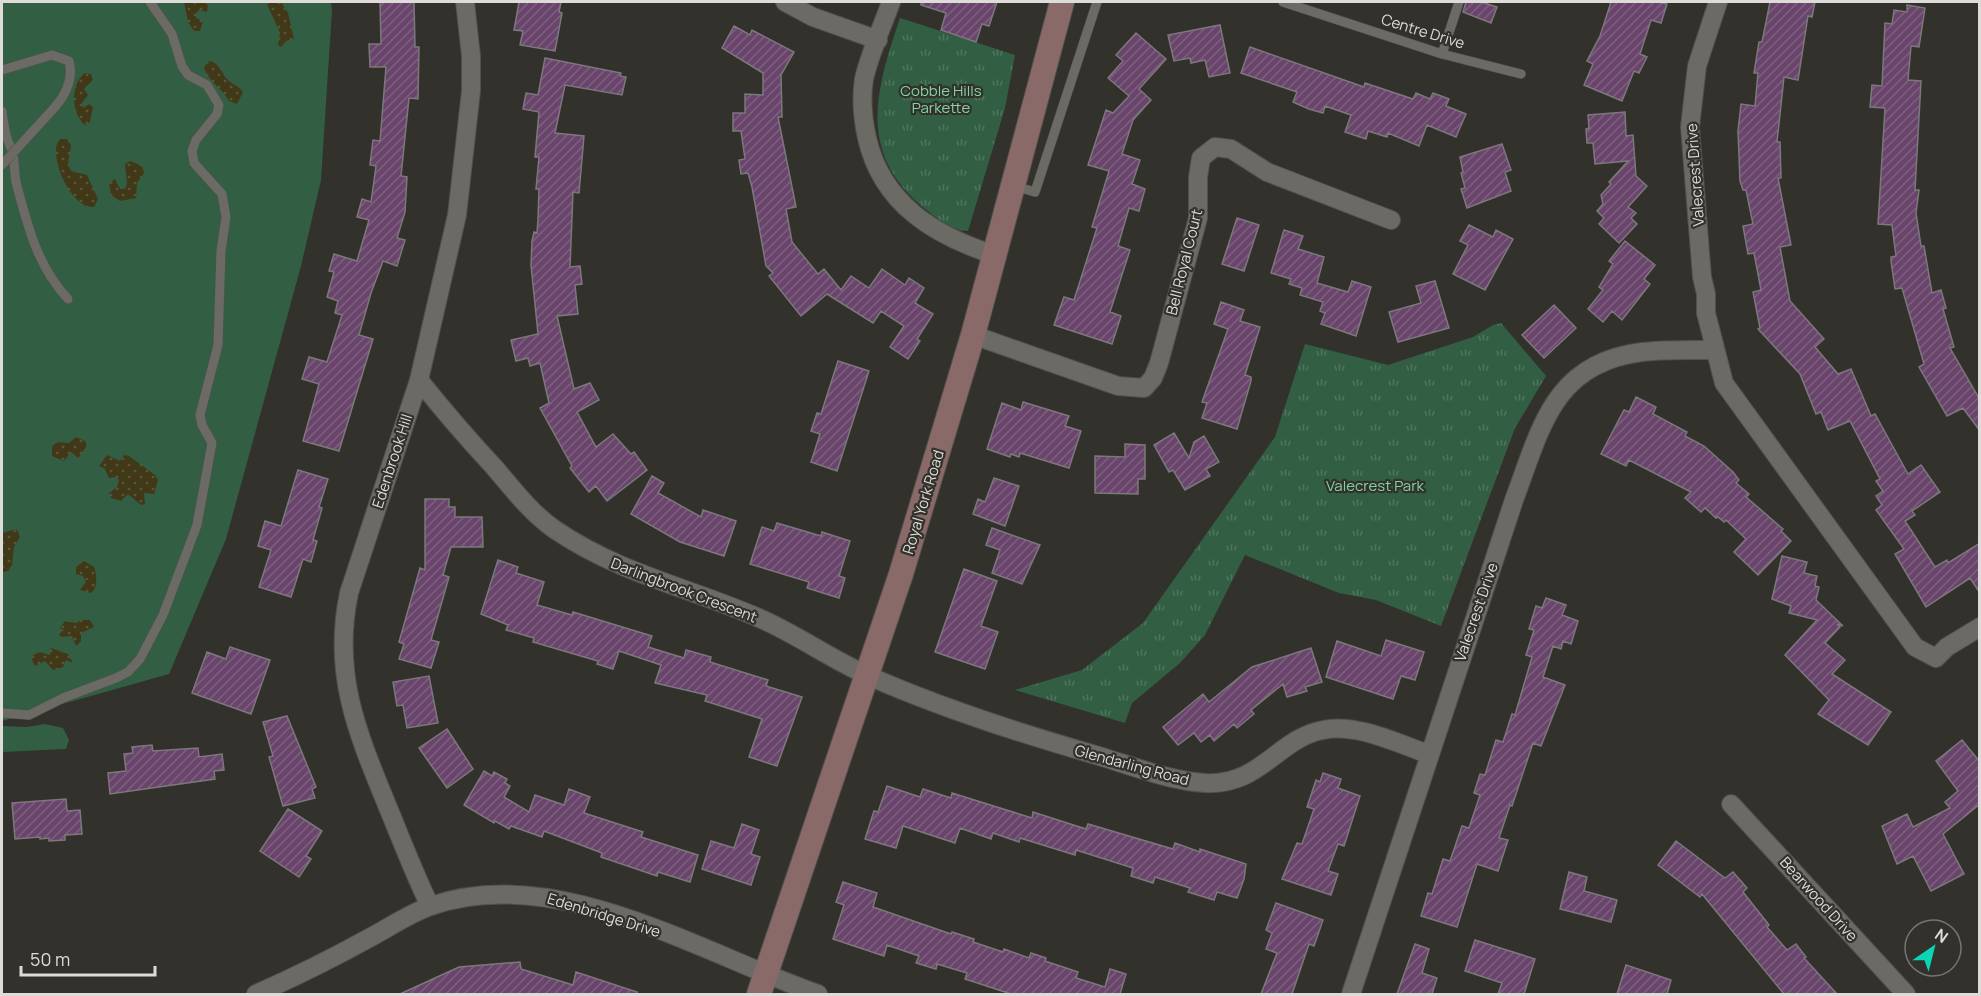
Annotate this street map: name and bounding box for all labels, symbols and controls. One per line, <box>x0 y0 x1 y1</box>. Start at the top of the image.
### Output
street label: Centre Drive <box>1379 8 1468 54</box>
park label: Cobble Hills Parkette <box>900 80 982 118</box>
street label: Valecrest Drive <box>1681 123 1709 227</box>
street label: Bell Royal Court <box>1161 207 1207 317</box>
street label: Edenbrook Hill <box>367 411 417 511</box>
street label: Royal York Road <box>897 447 949 557</box>
park label: Valecrest Park <box>1326 475 1425 496</box>
street label: Darlingbrook Crescent <box>608 552 760 628</box>
street label: Valecrest Drive <box>1449 560 1503 664</box>
street label: Glendarling Road <box>1073 740 1191 790</box>
street label: Bearwood Drive <box>1775 852 1863 946</box>
street label: Edenbridge Drive <box>545 888 663 942</box>
north arrow <box>1903 918 1963 978</box>
text: N <box>1931 923 1953 948</box>
scale bar <box>21 939 154 977</box>
text: 50 m <box>30 947 70 971</box>

